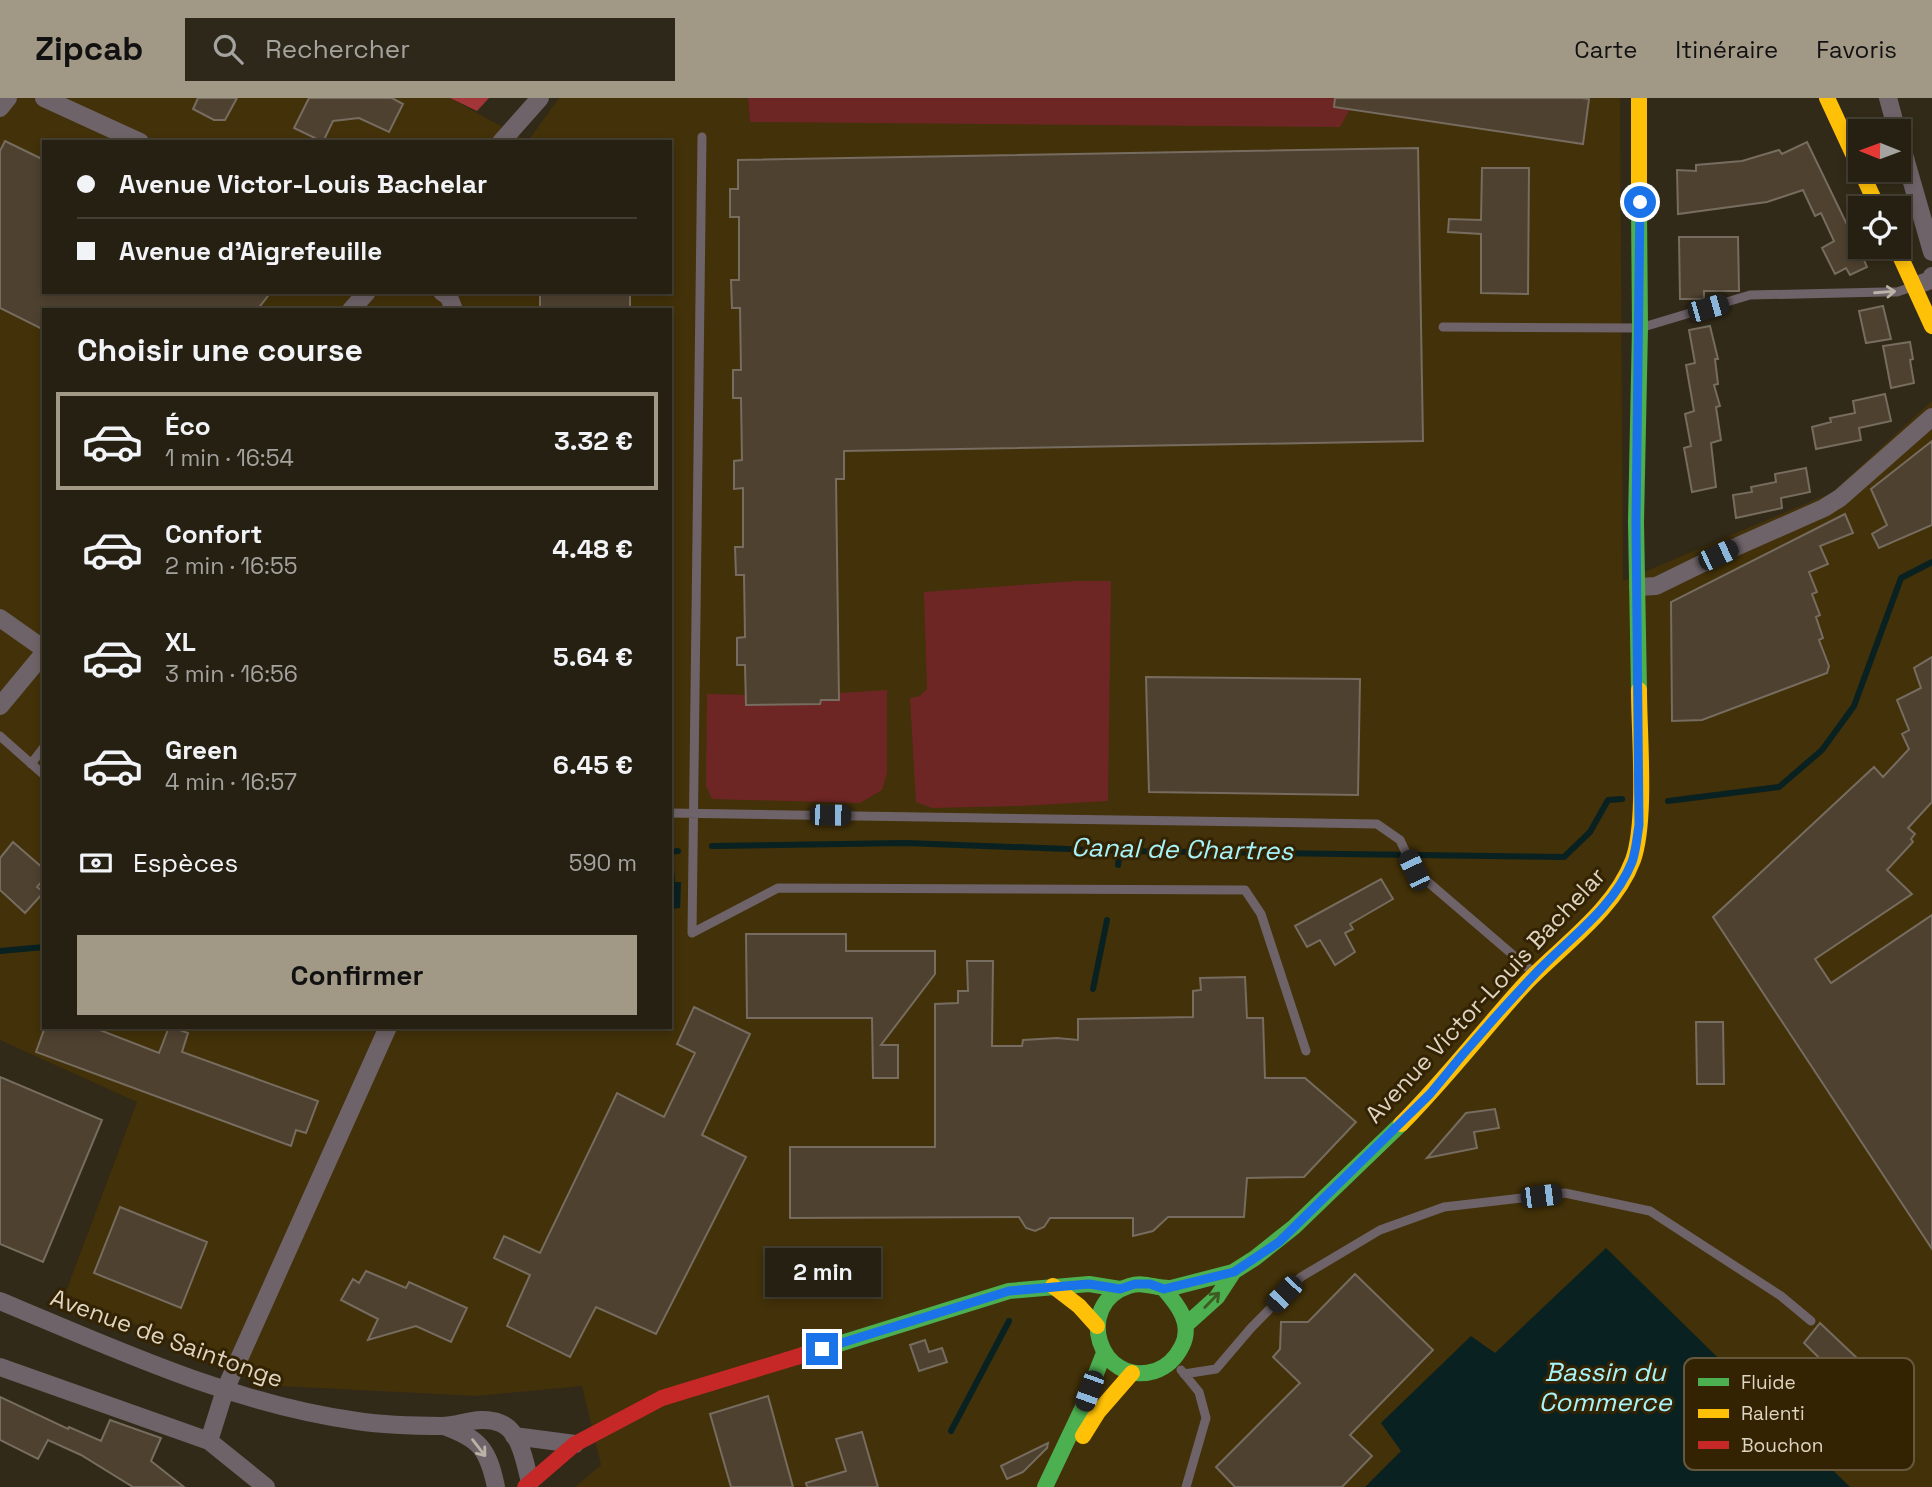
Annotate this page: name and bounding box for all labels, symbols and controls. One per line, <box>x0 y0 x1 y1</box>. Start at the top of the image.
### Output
search box <box>185 18 675 81</box>
text: Zipcab <box>35 28 143 70</box>
icon: search <box>209 30 247 68</box>
text: Rechercher <box>265 32 410 66</box>
text: Carte <box>1574 34 1637 65</box>
text: Itinéraire <box>1675 34 1778 65</box>
text: Favoris <box>1816 34 1897 65</box>
north arrow <box>1848 119 1911 182</box>
map controls <box>1848 119 1911 259</box>
text: Avenue Victor-Louis Bachelar <box>119 167 487 201</box>
route start <box>1624 186 1656 218</box>
button: locate <box>1848 196 1911 259</box>
text: Avenue d'Aigrefeuille <box>119 234 382 268</box>
one-way arrow <box>1873 285 1896 298</box>
car <box>1685 292 1732 324</box>
text: Choisir une course <box>77 330 363 370</box>
text: Éco <box>165 409 211 443</box>
icon: car <box>81 410 144 473</box>
text: 3.32 € <box>554 424 633 458</box>
text: 1 min · 16:54 <box>165 443 294 473</box>
text: Confort <box>165 517 262 551</box>
icon: car <box>81 518 144 581</box>
text: 4.48 € <box>552 532 633 566</box>
car <box>1695 537 1742 573</box>
text: 2 min · 16:55 <box>165 551 297 581</box>
text: XL <box>165 625 196 659</box>
icon: car <box>81 626 144 689</box>
text: 5.64 € <box>553 640 633 674</box>
text: 3 min · 16:56 <box>165 659 298 689</box>
text: Green <box>165 733 238 767</box>
icon: car <box>81 734 144 797</box>
text: 6.45 € <box>553 748 633 782</box>
text: 4 min · 16:57 <box>165 767 297 797</box>
car <box>809 804 852 826</box>
water label: Canal de Chartres <box>1071 830 1295 868</box>
icon: cash <box>77 844 115 882</box>
text: Espèces <box>133 846 238 880</box>
car <box>1396 847 1433 893</box>
text: 590 m <box>569 848 637 878</box>
street label: Avenue Victor-Louis Bachelar <box>1358 861 1612 1129</box>
button: Confirmer <box>77 935 637 1015</box>
car <box>1519 1183 1564 1209</box>
callout: 2 min <box>764 1248 880 1296</box>
text: 2 min <box>793 1257 853 1287</box>
car <box>1262 1272 1307 1316</box>
street label: Avenue de Saintonge <box>46 1281 288 1395</box>
one-way arrow <box>1204 1292 1221 1309</box>
route end <box>806 1333 838 1365</box>
water label: Bassin du Commerce <box>1538 1355 1673 1419</box>
legend <box>1684 1358 1914 1470</box>
car <box>1072 1368 1107 1414</box>
text: Fluide <box>1741 1370 1796 1395</box>
text: Ralenti <box>1741 1401 1805 1426</box>
text: Bouchon <box>1741 1433 1823 1458</box>
one-way arrow <box>471 1439 487 1457</box>

